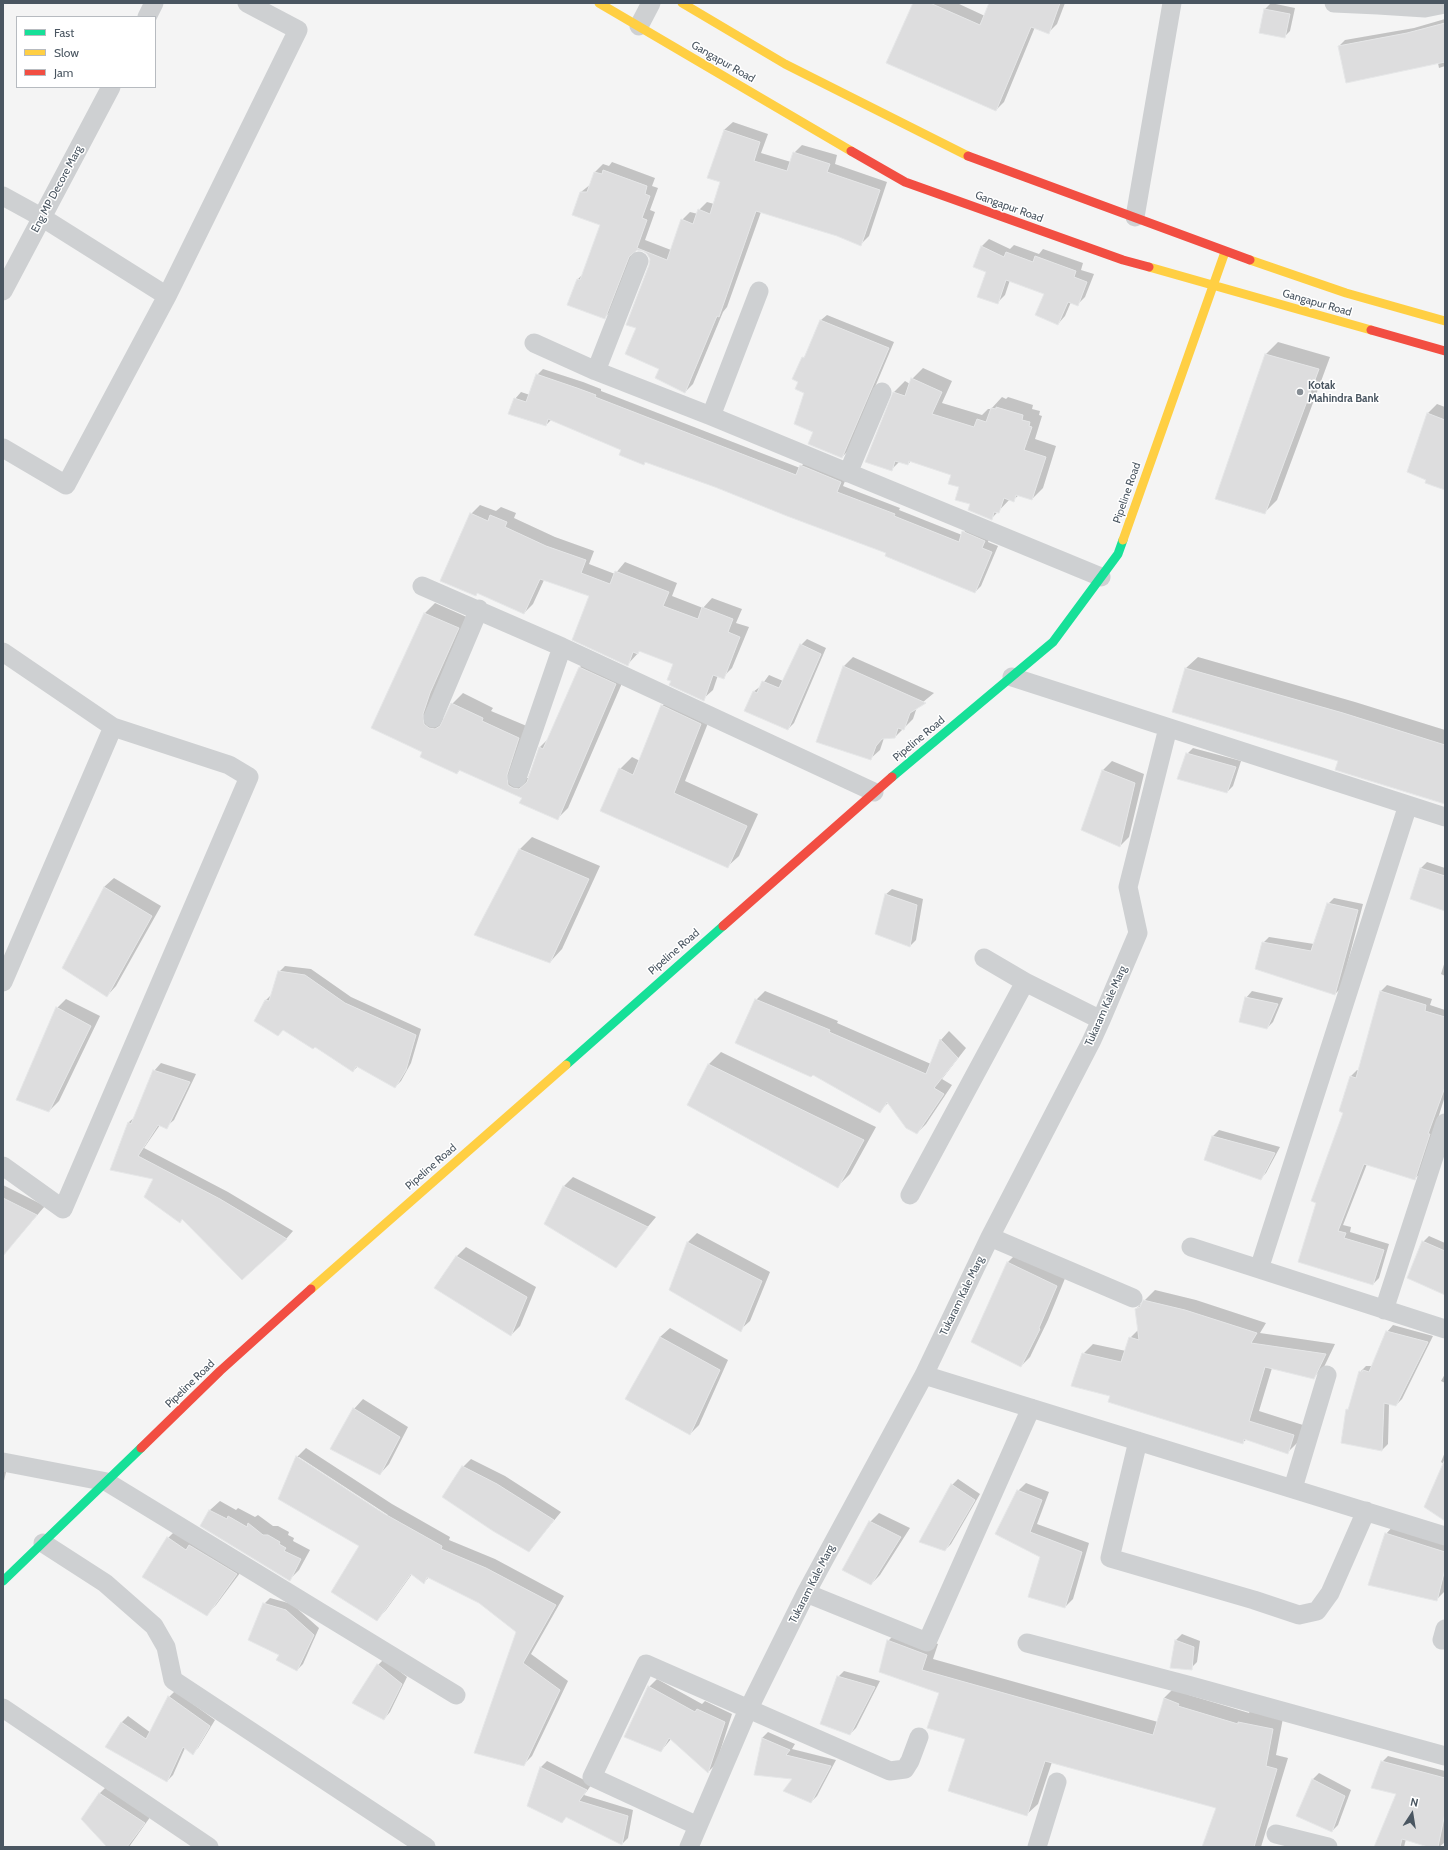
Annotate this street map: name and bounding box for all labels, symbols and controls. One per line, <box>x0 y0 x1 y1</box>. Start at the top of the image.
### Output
legend <box>16 16 156 88</box>
text: Fast <box>54 25 74 40</box>
street label: Gangapur Road <box>689 38 757 86</box>
text: Slow <box>54 45 79 60</box>
text: Jam <box>54 65 73 80</box>
street label: Eng MP Decore Marg <box>28 143 86 235</box>
street label: Gangapur Road <box>973 189 1045 225</box>
street label: Gangapur Road <box>1281 287 1353 319</box>
place label: Kotak Mahindra Bank <box>1308 379 1379 405</box>
marker: Kotak Mahindra Bank <box>1295 387 1305 397</box>
street label: Pipeline Road <box>1110 461 1144 525</box>
street label: Pipeline Road <box>890 714 948 764</box>
street label: Pipeline Road <box>646 926 702 978</box>
street label: Tukaram Kale Marg <box>1082 964 1130 1048</box>
street label: Pipeline Road <box>403 1141 459 1193</box>
street label: Tukaram Kale Marg <box>937 1254 987 1338</box>
street label: Pipeline Road <box>163 1357 217 1411</box>
street label: Tukaram Kale Marg <box>786 1542 838 1626</box>
north arrow <box>1392 1794 1432 1834</box>
text: N <box>1409 1795 1420 1810</box>

